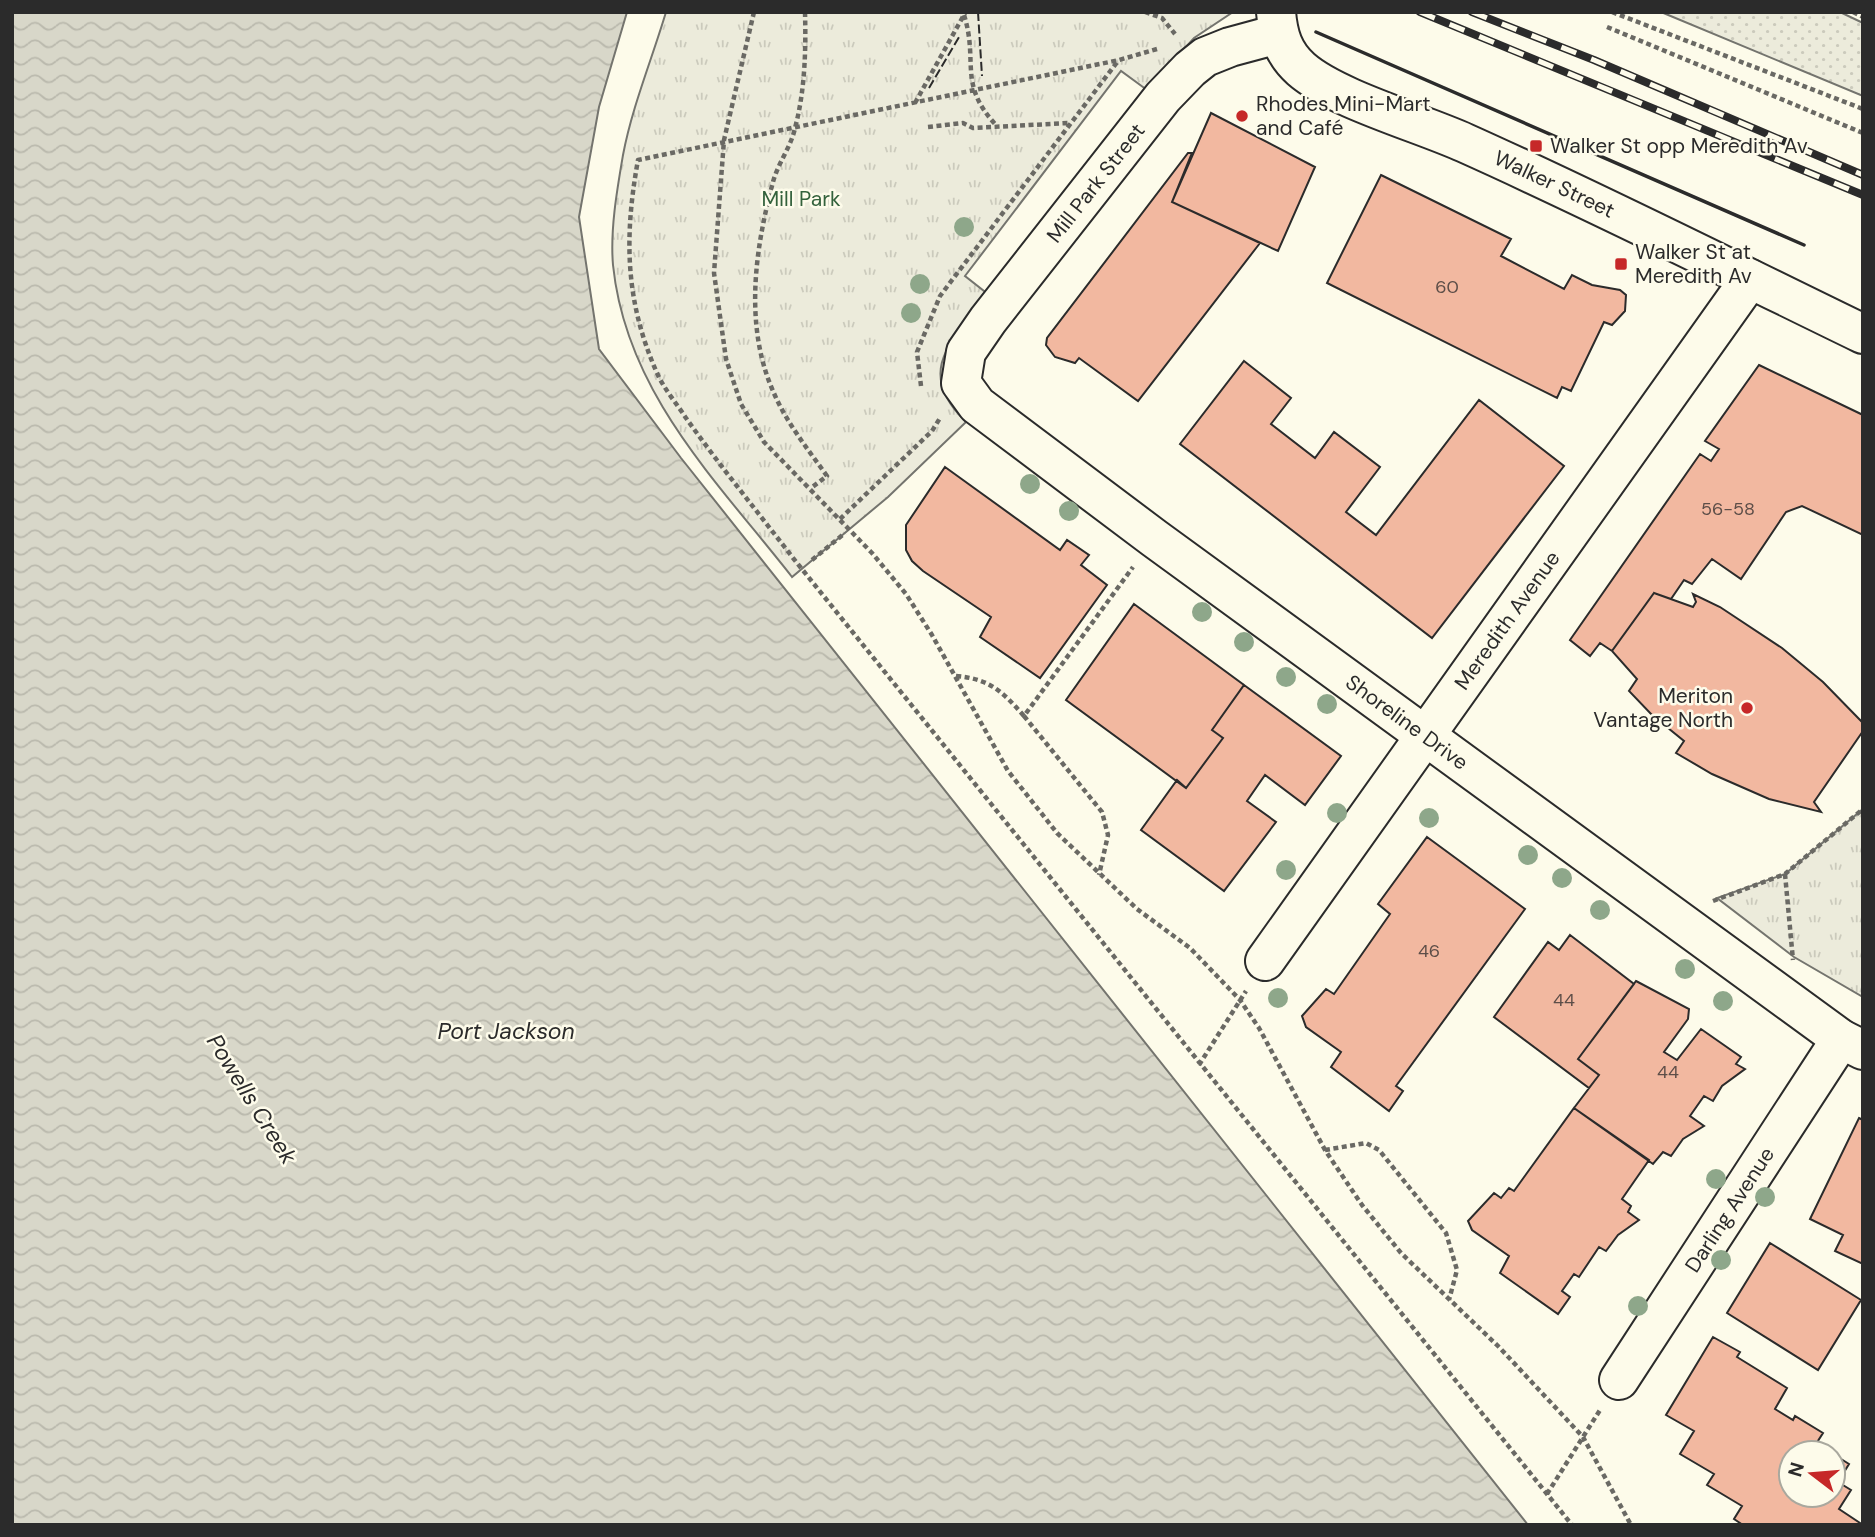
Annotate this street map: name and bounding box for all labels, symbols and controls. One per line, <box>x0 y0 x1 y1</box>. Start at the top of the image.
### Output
place label: Rhodes Mini-Mart and Café <box>1256 90 1430 142</box>
marker: Rhodes Mini-Mart and Café <box>1234 108 1250 124</box>
street label: Mill Park Street <box>1041 118 1151 248</box>
place label: Walker St opp Meredith Av <box>1550 132 1808 160</box>
marker: Walker St opp Meredith Av <box>1528 138 1544 154</box>
street label: Walker Street <box>1490 144 1619 225</box>
park label: Mill Park <box>761 185 841 213</box>
place label: Walker St at Meredith Av <box>1635 238 1752 290</box>
marker: Walker St at Meredith Av <box>1613 256 1629 272</box>
house number: 60 <box>1435 275 1459 299</box>
house number: 56-58 <box>1701 497 1755 521</box>
street label: Meredith Avenue <box>1448 545 1566 695</box>
street label: Shoreline Drive <box>1340 668 1474 776</box>
place label: Meriton Vantage North <box>1593 682 1733 734</box>
marker: Meriton Vantage North <box>1739 700 1755 716</box>
house number: 46 <box>1418 939 1440 963</box>
house number: 44 <box>1553 988 1575 1012</box>
water label: Port Jackson <box>437 1016 575 1046</box>
water label: Powells Creek <box>200 1028 304 1170</box>
house number: 44 <box>1657 1060 1679 1084</box>
street label: Darling Avenue <box>1679 1142 1781 1278</box>
north arrow <box>1777 1439 1847 1509</box>
text: N <box>1782 1459 1810 1480</box>

